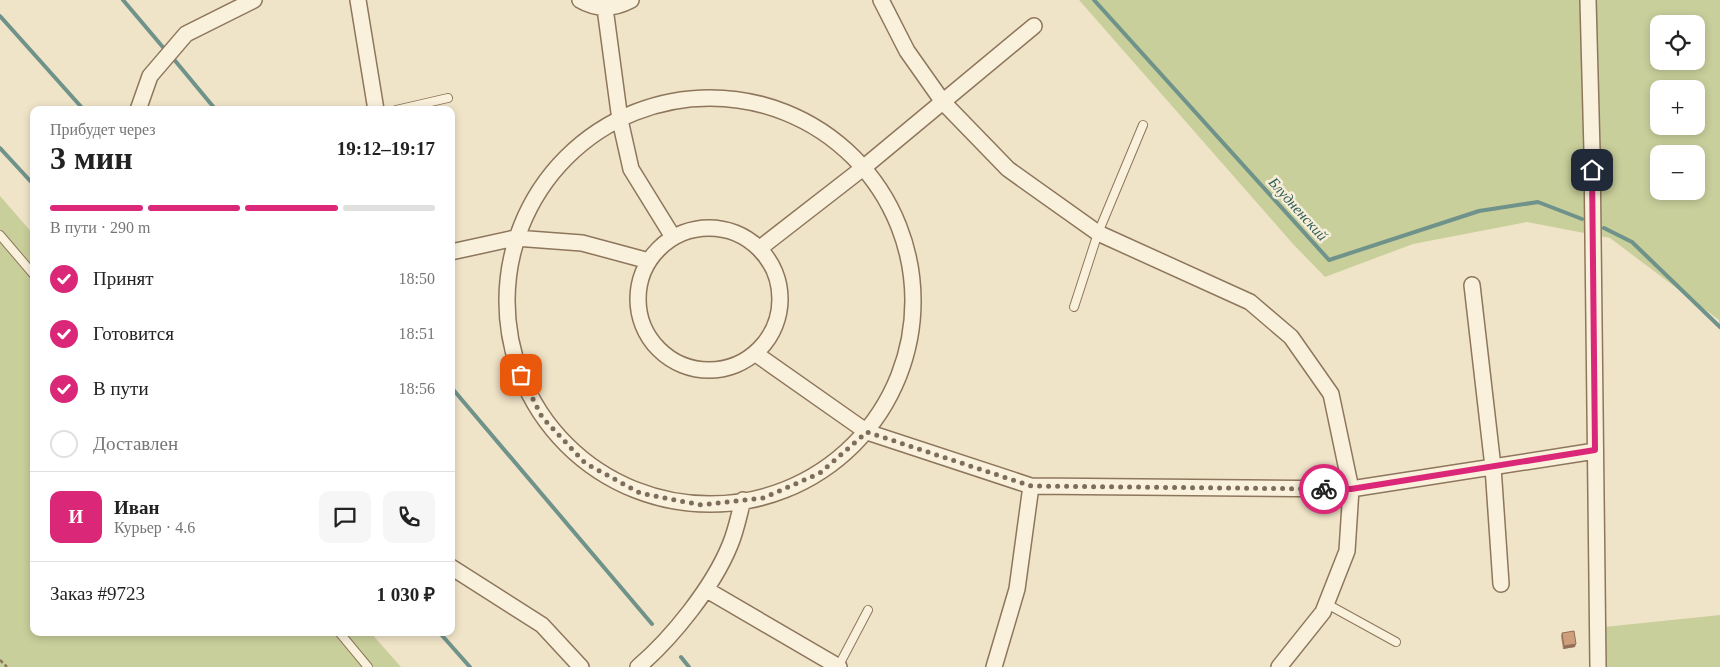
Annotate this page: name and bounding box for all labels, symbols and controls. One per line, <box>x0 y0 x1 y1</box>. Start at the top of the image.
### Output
map controls <box>1650 15 1705 200</box>
button: locate <box>1650 15 1705 70</box>
button: + <box>1650 80 1705 135</box>
text: Прибудет через <box>50 121 156 138</box>
text: 19:12–19:17 <box>337 138 435 159</box>
text: 3 мин <box>50 140 133 176</box>
button: − <box>1650 145 1705 200</box>
pin <box>1571 149 1613 191</box>
icon: home <box>1578 156 1606 184</box>
water label: Блудненский <box>1265 173 1331 244</box>
text: В пути · 290 m <box>50 219 151 236</box>
icon: check <box>50 265 78 293</box>
text: Принят <box>93 268 154 289</box>
text: 18:50 <box>399 270 435 287</box>
icon: check <box>50 320 78 348</box>
text: Готовится <box>93 323 174 344</box>
text: 18:51 <box>399 325 435 342</box>
pin <box>500 354 542 396</box>
icon: bag <box>507 361 535 389</box>
icon: check <box>50 375 78 403</box>
text: В пути <box>93 378 149 399</box>
text: 18:56 <box>399 380 435 397</box>
text: Доставлен <box>93 433 178 454</box>
courier <box>1299 464 1349 514</box>
icon: bike <box>1310 475 1338 503</box>
button: chat <box>319 491 371 543</box>
button: phone <box>383 491 435 543</box>
text: Иван <box>114 497 160 518</box>
text: И <box>69 506 83 527</box>
text: Курьер · 4.6 <box>114 519 195 536</box>
text: Заказ #9723 <box>50 583 145 604</box>
text: 1 030 ₽ <box>376 584 435 605</box>

